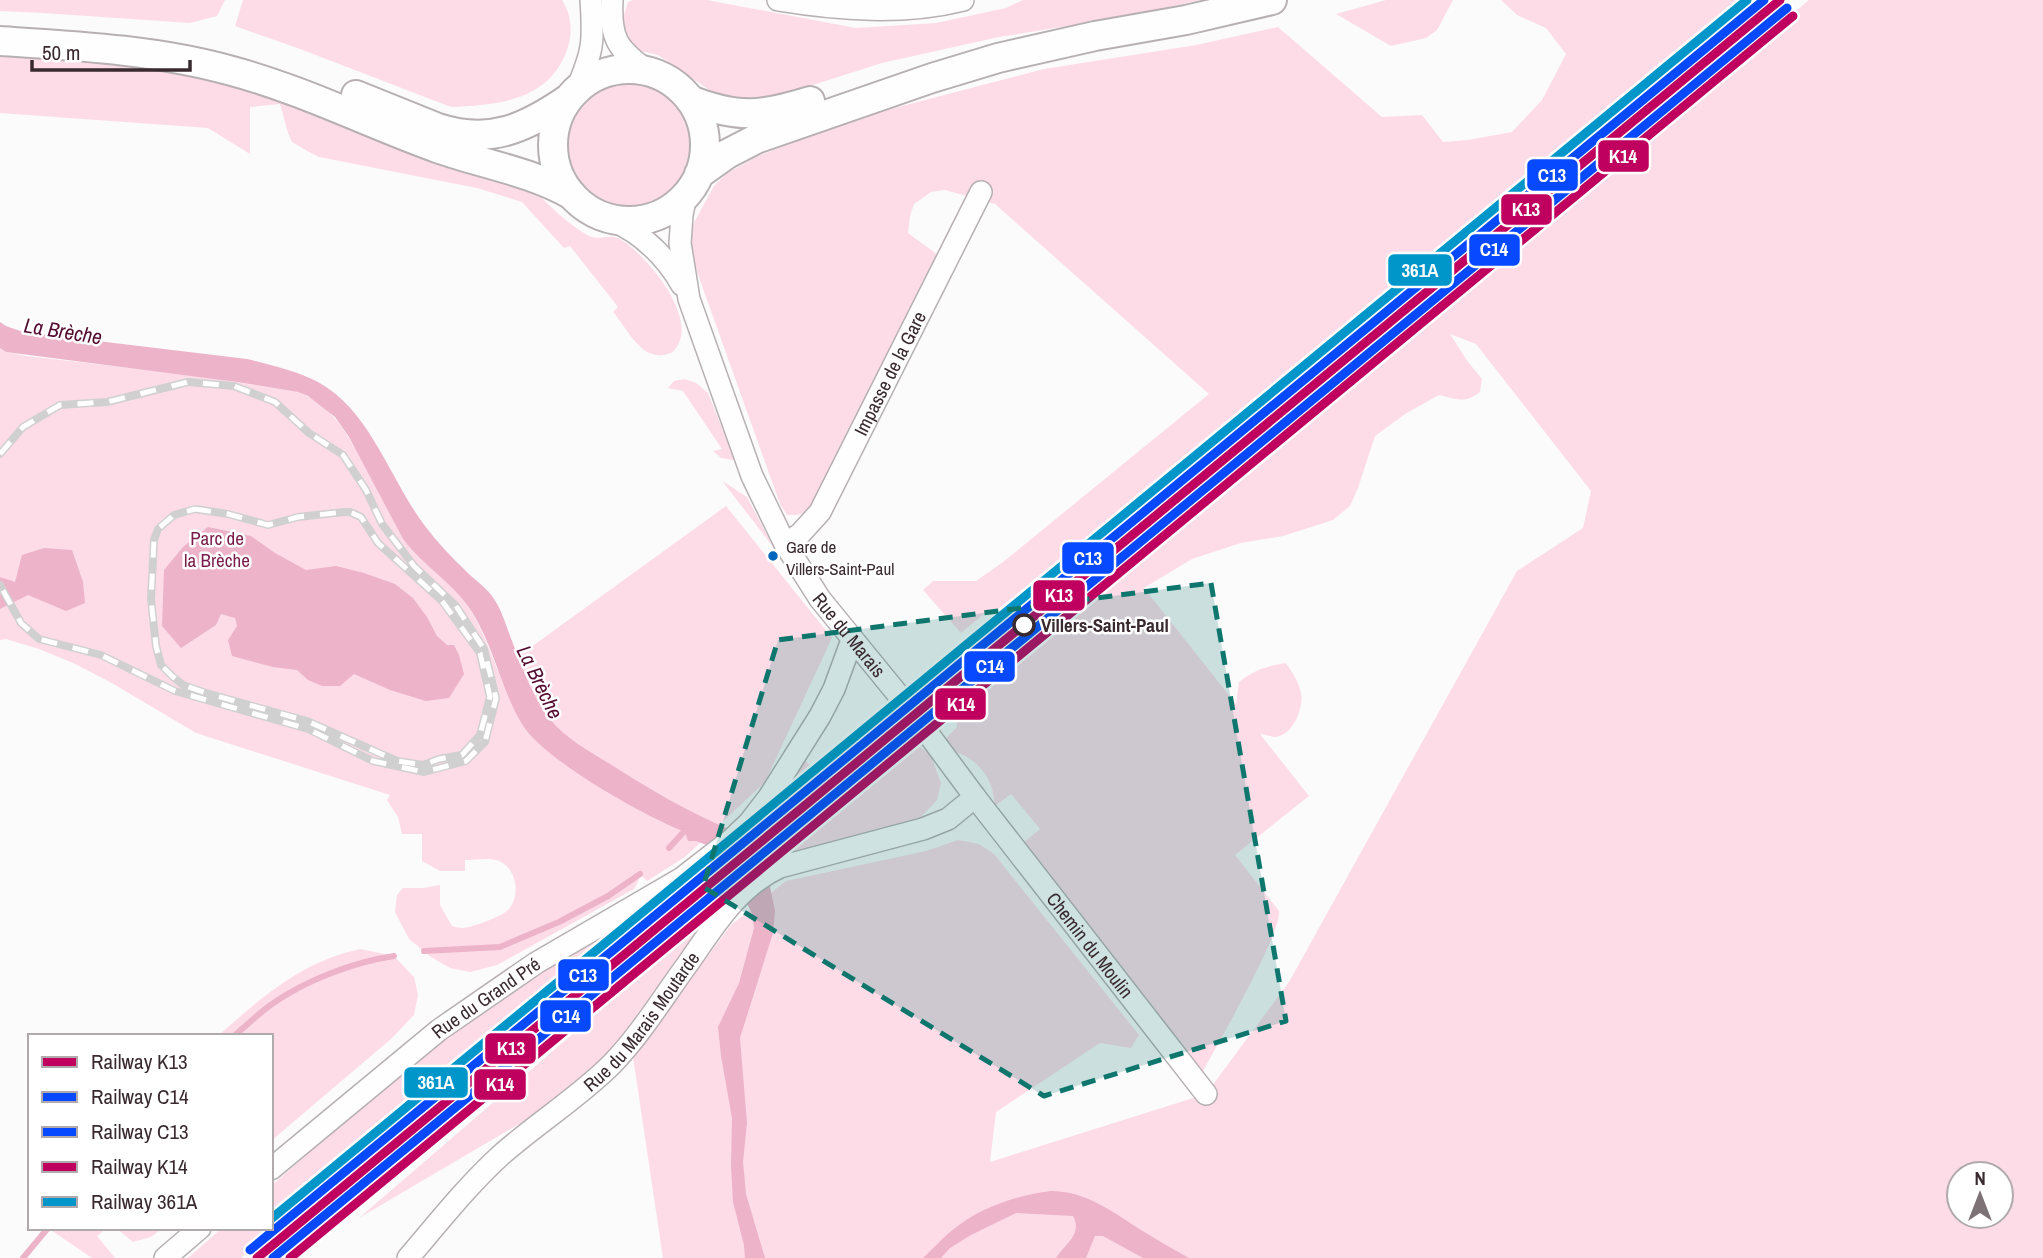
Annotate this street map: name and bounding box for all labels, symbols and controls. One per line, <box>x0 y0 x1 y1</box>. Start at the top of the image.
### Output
scale bar <box>32 28 189 72</box>
text: 50 m <box>42 38 80 67</box>
line badge: K14 <box>1597 139 1650 173</box>
text: K14 <box>1609 143 1638 169</box>
line badge: C13 <box>1526 158 1579 192</box>
text: C13 <box>1538 162 1567 188</box>
line badge: K13 <box>1500 193 1553 226</box>
text: K13 <box>1512 196 1541 222</box>
line badge: C14 <box>1468 233 1521 267</box>
text: C14 <box>1480 236 1509 262</box>
line badge: 361A <box>1387 253 1453 287</box>
text: 361A <box>1401 257 1439 283</box>
street label: Impasse de la Gare <box>848 307 932 440</box>
water label: La Brèche <box>22 311 104 351</box>
park label: Parc de la Brèche <box>184 525 250 573</box>
place label: Gare de Villers-Saint-Paul <box>786 535 894 580</box>
line badge: C13 <box>1061 541 1115 575</box>
text: C13 <box>1074 545 1103 571</box>
marker: Gare de Villers-Saint-Paul <box>766 549 780 563</box>
line badge: K13 <box>1032 579 1086 612</box>
text: K13 <box>1045 582 1074 608</box>
street label: Rue du Marais <box>807 587 892 683</box>
place label: Villers-Saint-Paul <box>1041 612 1169 638</box>
marker: Villers-Saint-Paul <box>1013 614 1035 636</box>
water label: La Brèche <box>510 640 570 724</box>
line badge: C14 <box>963 650 1016 683</box>
text: C14 <box>976 653 1005 679</box>
line badge: K14 <box>934 687 987 721</box>
text: K14 <box>947 691 976 717</box>
street label: Chemin du Moulin <box>1041 887 1140 1003</box>
street label: Rue du Marais Moutarde <box>578 947 705 1097</box>
street label: Rue du Grand Pré <box>426 951 545 1044</box>
line badge: C13 <box>557 958 610 992</box>
text: C13 <box>569 962 598 988</box>
line badge: C14 <box>539 999 592 1033</box>
text: C14 <box>552 1003 581 1029</box>
line badge: K13 <box>484 1032 537 1065</box>
legend <box>28 1034 273 1230</box>
text: K13 <box>497 1035 526 1061</box>
text: Railway K13 <box>91 1047 188 1076</box>
line badge: 361A <box>403 1066 469 1099</box>
line badge: K14 <box>473 1068 527 1101</box>
text: 361A <box>417 1069 455 1095</box>
text: K14 <box>486 1071 515 1097</box>
text: Railway C14 <box>91 1082 189 1111</box>
text: Railway C13 <box>91 1117 189 1146</box>
text: Railway K14 <box>91 1152 188 1181</box>
north arrow <box>1945 1160 2015 1230</box>
text: N <box>1974 1165 1986 1191</box>
text: Railway 361A <box>91 1187 198 1216</box>

